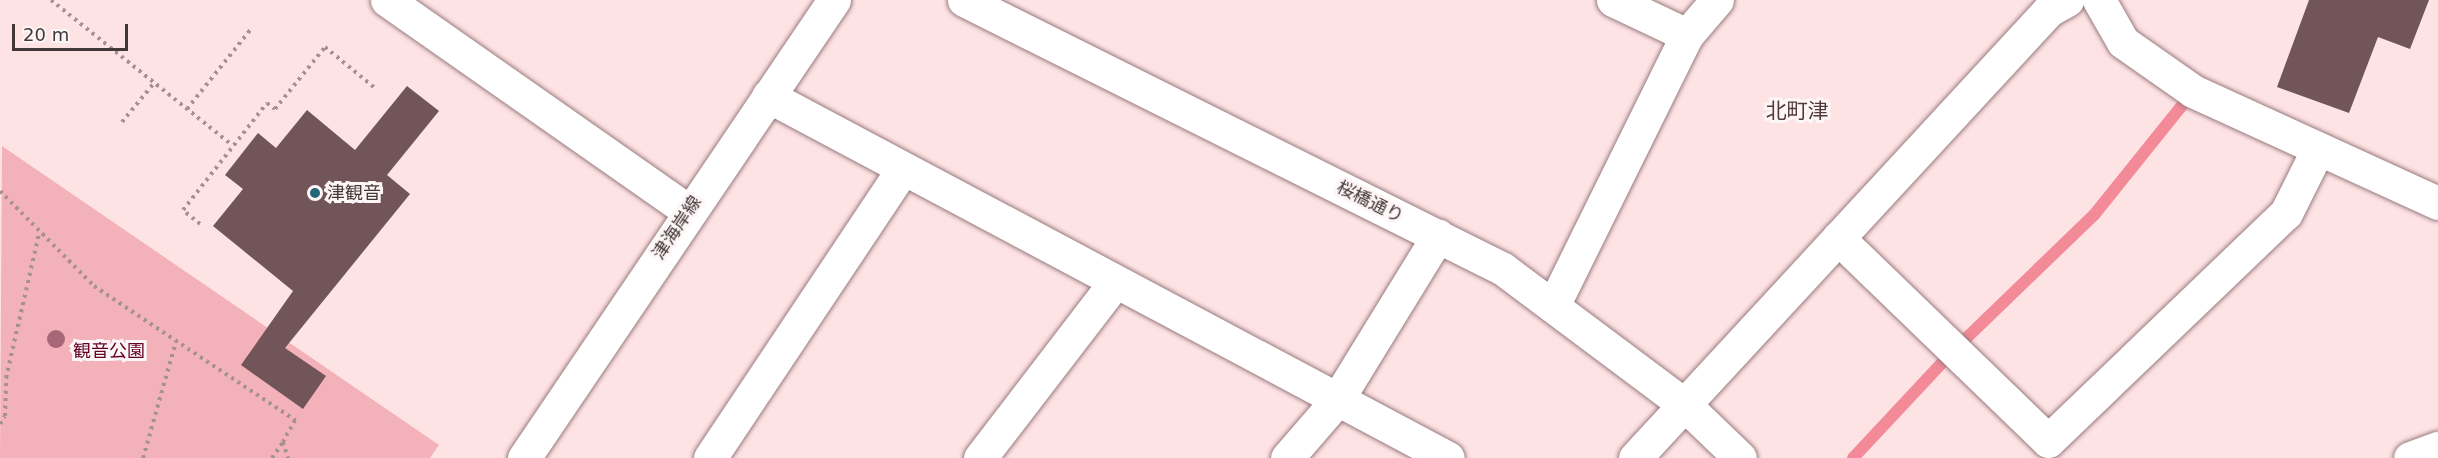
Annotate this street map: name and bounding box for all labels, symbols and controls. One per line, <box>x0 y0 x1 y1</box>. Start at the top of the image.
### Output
scale bar <box>15 12 130 50</box>
text: 20 m <box>23 24 69 45</box>
district label: 北町津 <box>1766 98 1828 124</box>
street label: 桜橋通り <box>1333 177 1407 227</box>
place label: 津観音 <box>327 182 381 204</box>
marker: 津観音 <box>308 186 322 200</box>
street label: 津海岸線 <box>648 192 706 264</box>
park label: 観音公園 <box>73 340 145 362</box>

